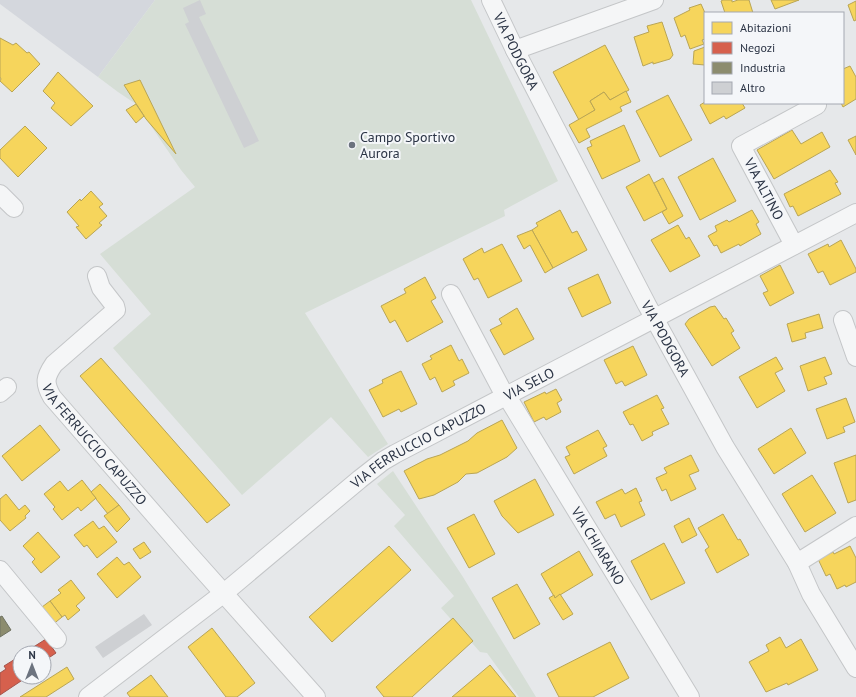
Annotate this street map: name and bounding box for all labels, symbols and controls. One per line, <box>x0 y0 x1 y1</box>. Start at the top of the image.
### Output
street label: VIA PODGORA <box>489 9 543 94</box>
legend <box>704 12 844 104</box>
text: Abitazioni <box>740 20 792 35</box>
text: Negozi <box>740 40 775 55</box>
text: Industria <box>740 60 785 75</box>
text: Altro <box>740 80 765 95</box>
place label: Campo Sportivo Aurora <box>360 128 455 162</box>
marker: Campo Sportivo Aurora <box>347 140 357 150</box>
street label: VIA ALTINO <box>740 154 788 223</box>
street label: VIA PODGORA <box>637 297 694 381</box>
street label: VIA SELO <box>500 363 557 405</box>
street label: VIA FERRUCCIO CAPUZZO <box>38 381 151 509</box>
street label: VIA FERRUCCIO CAPUZZO <box>346 399 489 493</box>
street label: VIA CHIARANO <box>567 503 629 588</box>
north arrow <box>12 645 52 685</box>
text: N <box>28 648 36 662</box>

